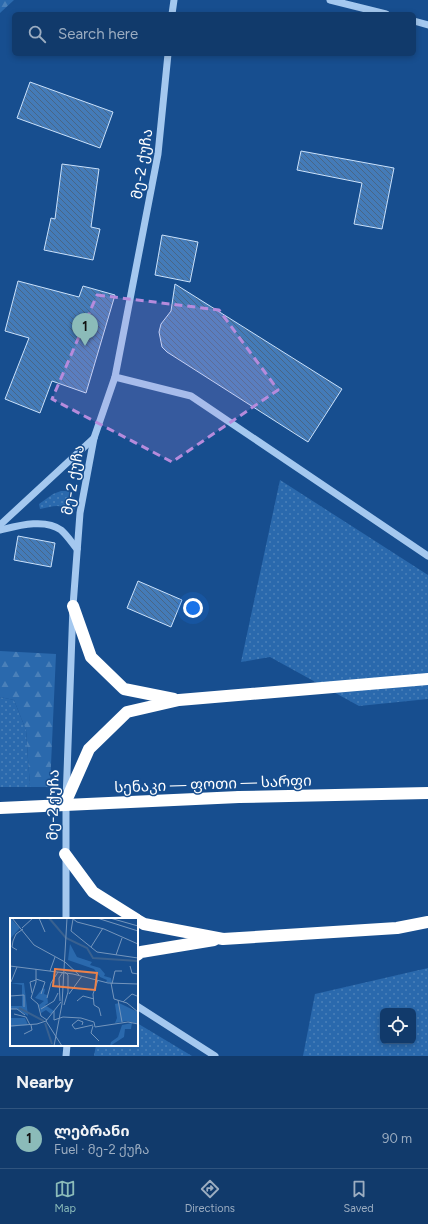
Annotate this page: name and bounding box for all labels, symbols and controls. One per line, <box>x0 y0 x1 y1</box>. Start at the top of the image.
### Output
search box <box>12 12 416 56</box>
icon: search <box>26 23 48 45</box>
text: Search here <box>58 25 138 43</box>
street label: მე-2 ქუჩა <box>128 128 156 200</box>
pin: 1 <box>72 313 98 346</box>
street label: მე-2 ქუჩა <box>58 443 88 517</box>
your location <box>183 598 203 618</box>
street label: მე-2 ქუჩა <box>43 769 63 841</box>
street label: სენაკი — ფოთი — სარფი <box>114 772 312 796</box>
inset map <box>10 918 138 1046</box>
map controls <box>380 1008 416 1044</box>
button: locate <box>380 1008 416 1044</box>
text: Nearby <box>16 1072 74 1092</box>
text: ლებრანი <box>54 1122 129 1140</box>
text: 1 <box>26 1131 32 1146</box>
text: 90 m <box>382 1131 412 1146</box>
text: Fuel · მე-2 ქუჩა <box>54 1142 149 1157</box>
tab: Map <box>54 1178 76 1215</box>
tab: Directions <box>185 1178 235 1215</box>
tab: Saved <box>343 1178 374 1215</box>

